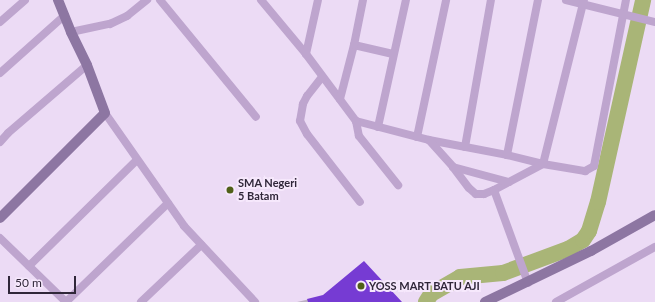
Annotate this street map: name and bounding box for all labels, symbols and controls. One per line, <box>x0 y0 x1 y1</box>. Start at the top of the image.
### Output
place label: SMA Negeri 5 Batam <box>238 177 297 203</box>
marker: SMA Negeri 5 Batam <box>225 185 235 195</box>
scale bar <box>10 268 78 294</box>
text: 50 m <box>15 275 42 290</box>
place label: YOSS MART BATU AJI <box>369 279 481 293</box>
marker: YOSS MART BATU AJI <box>356 281 366 291</box>

